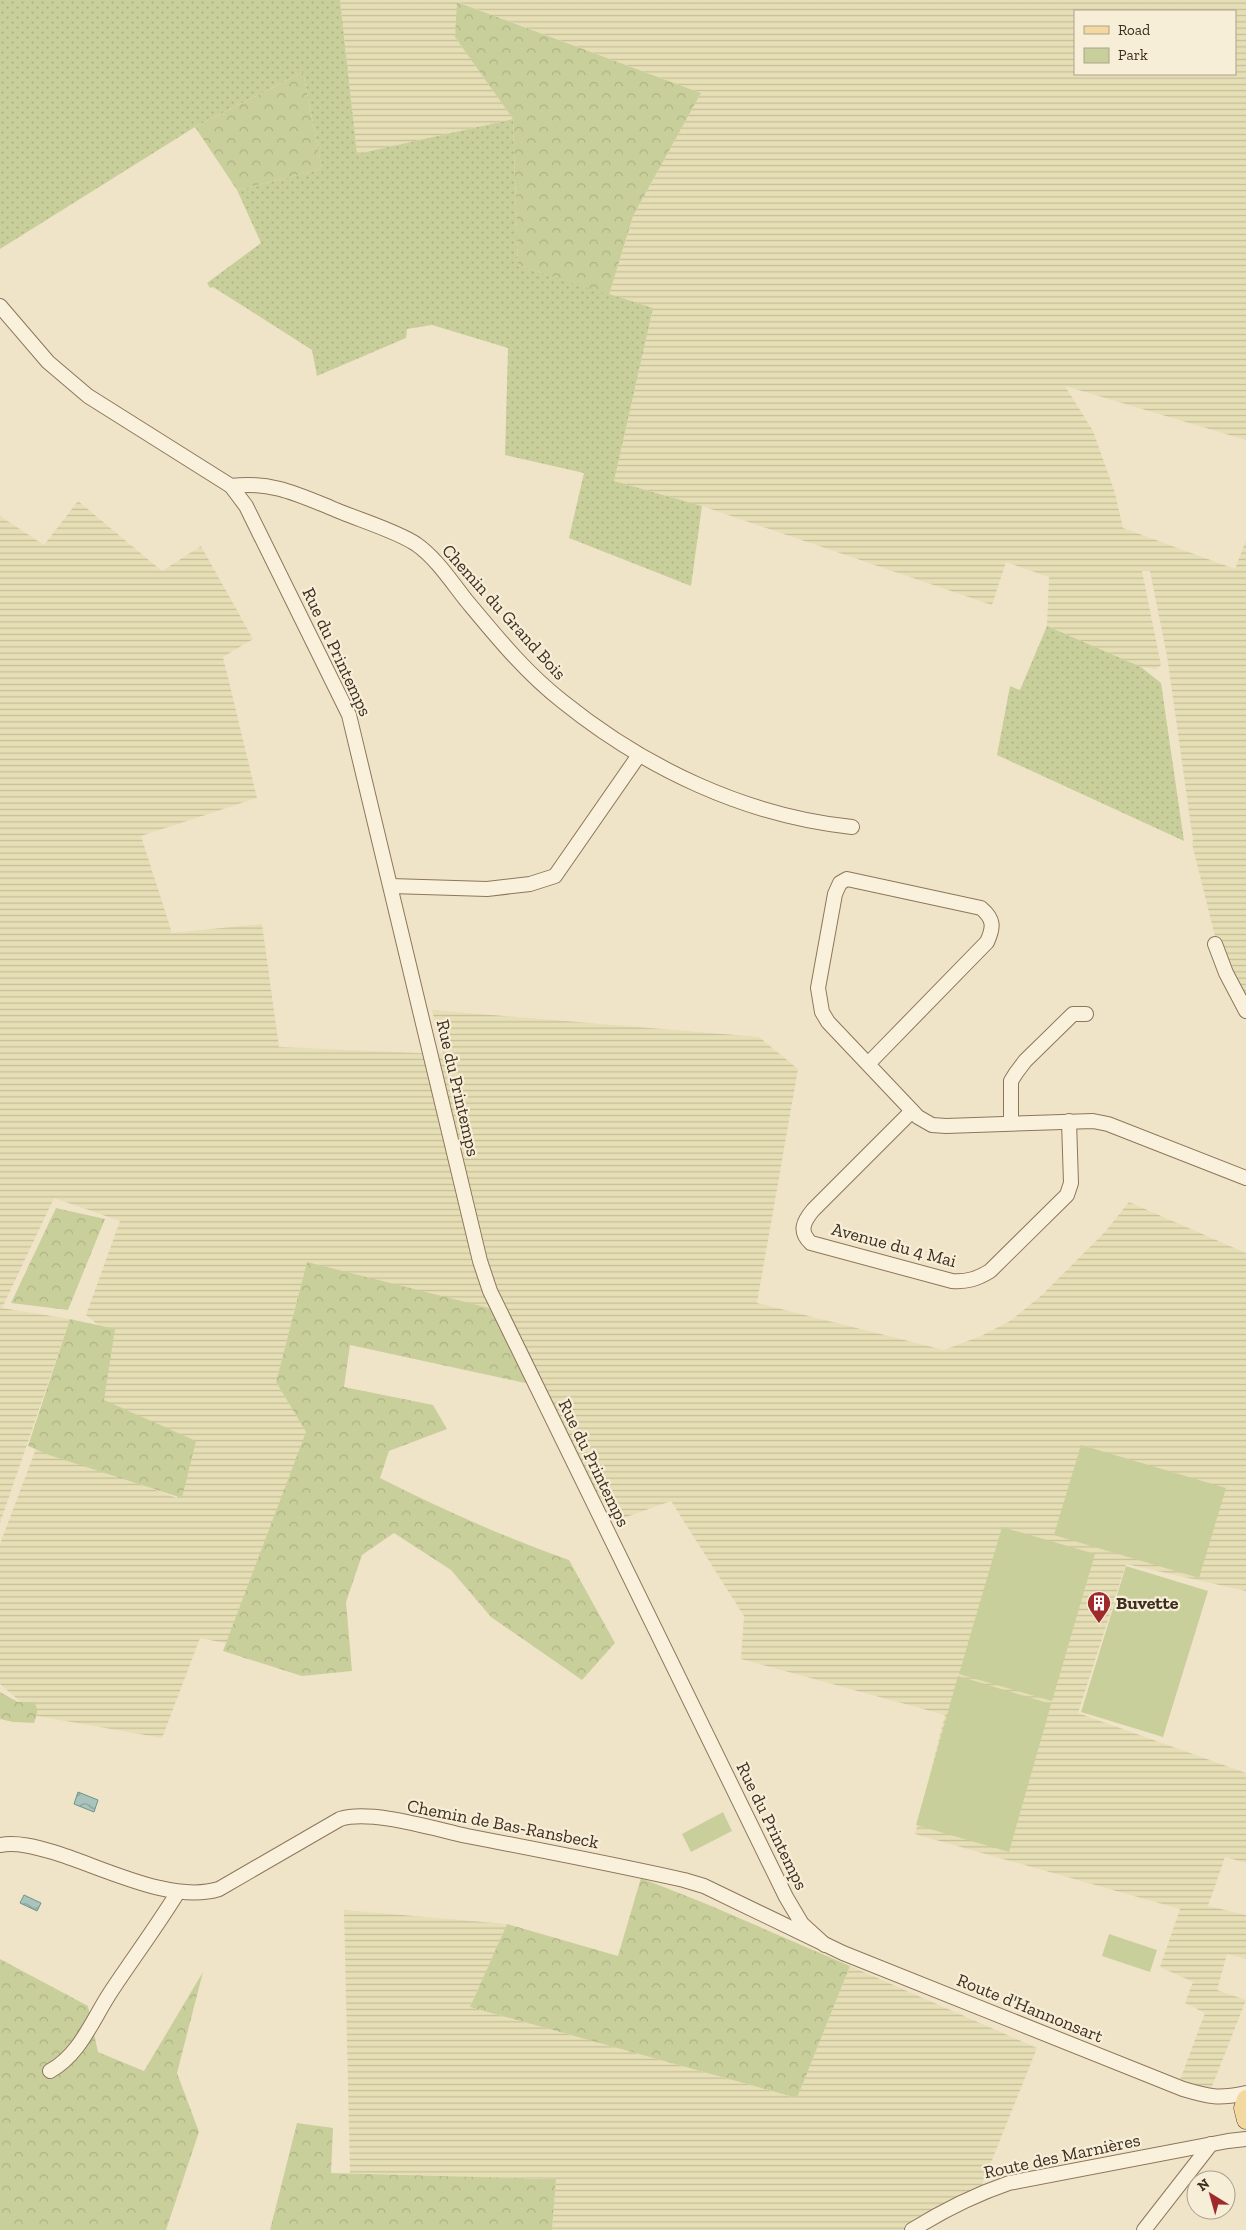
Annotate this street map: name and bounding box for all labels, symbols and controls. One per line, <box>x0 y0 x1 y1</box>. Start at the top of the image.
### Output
legend <box>1074 10 1236 75</box>
text: Road <box>1118 21 1151 39</box>
text: Park <box>1118 46 1148 64</box>
street label: Chemin du Grand Bois <box>437 540 571 685</box>
street label: Rue du Printemps <box>298 584 376 720</box>
street label: Rue du Printemps <box>432 1018 484 1159</box>
street label: Avenue du 4 Mai <box>829 1218 959 1272</box>
street label: Rue du Printemps <box>554 1395 635 1531</box>
building icon: Buvette <box>1086 1590 1112 1624</box>
place label: Buvette <box>1116 1592 1179 1614</box>
street label: Rue du Printemps <box>732 1758 813 1894</box>
street label: Chemin de Bas-Ransbeck <box>405 1795 601 1853</box>
street label: Route d'Hannonsart <box>954 1969 1107 2047</box>
street label: Route des Marnières <box>982 2129 1142 2183</box>
north arrow <box>1186 2170 1236 2220</box>
text: N <box>1194 2175 1213 2195</box>

